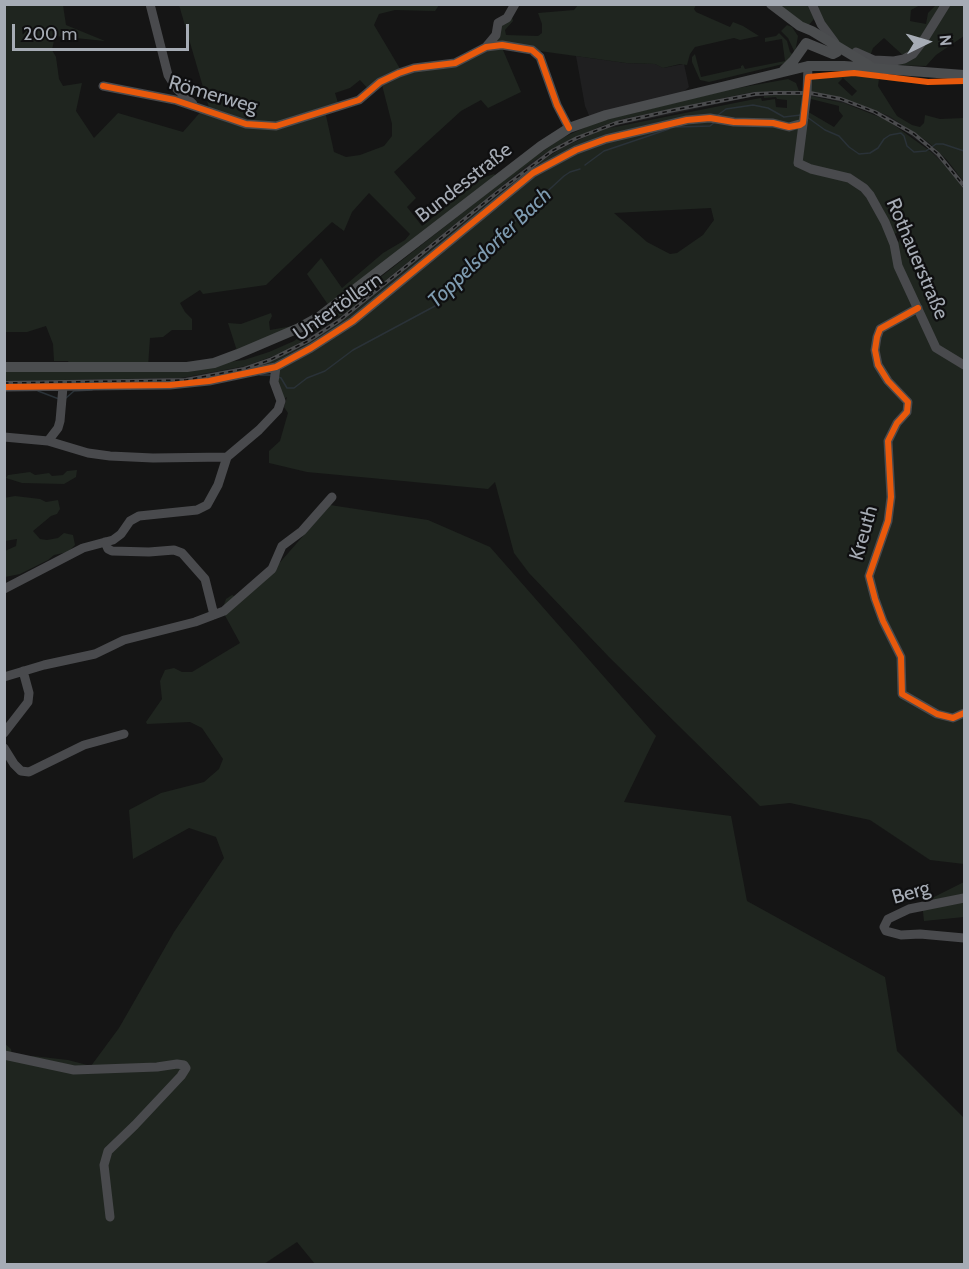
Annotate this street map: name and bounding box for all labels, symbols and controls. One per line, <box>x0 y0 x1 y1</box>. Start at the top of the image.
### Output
scale bar <box>15 12 192 50</box>
north arrow <box>897 12 957 72</box>
text: 200 m <box>23 23 77 45</box>
text: N <box>935 34 955 47</box>
street label: Römerweg <box>166 71 260 119</box>
street label: Bundesstraße <box>411 138 517 228</box>
water label: Toppelsdorfer Bach <box>423 183 557 313</box>
street label: Rothauerstraße <box>881 195 953 323</box>
street label: Untertöllern <box>289 268 387 346</box>
street label: Kreuth <box>845 503 883 563</box>
street label: Berg <box>889 876 933 910</box>

